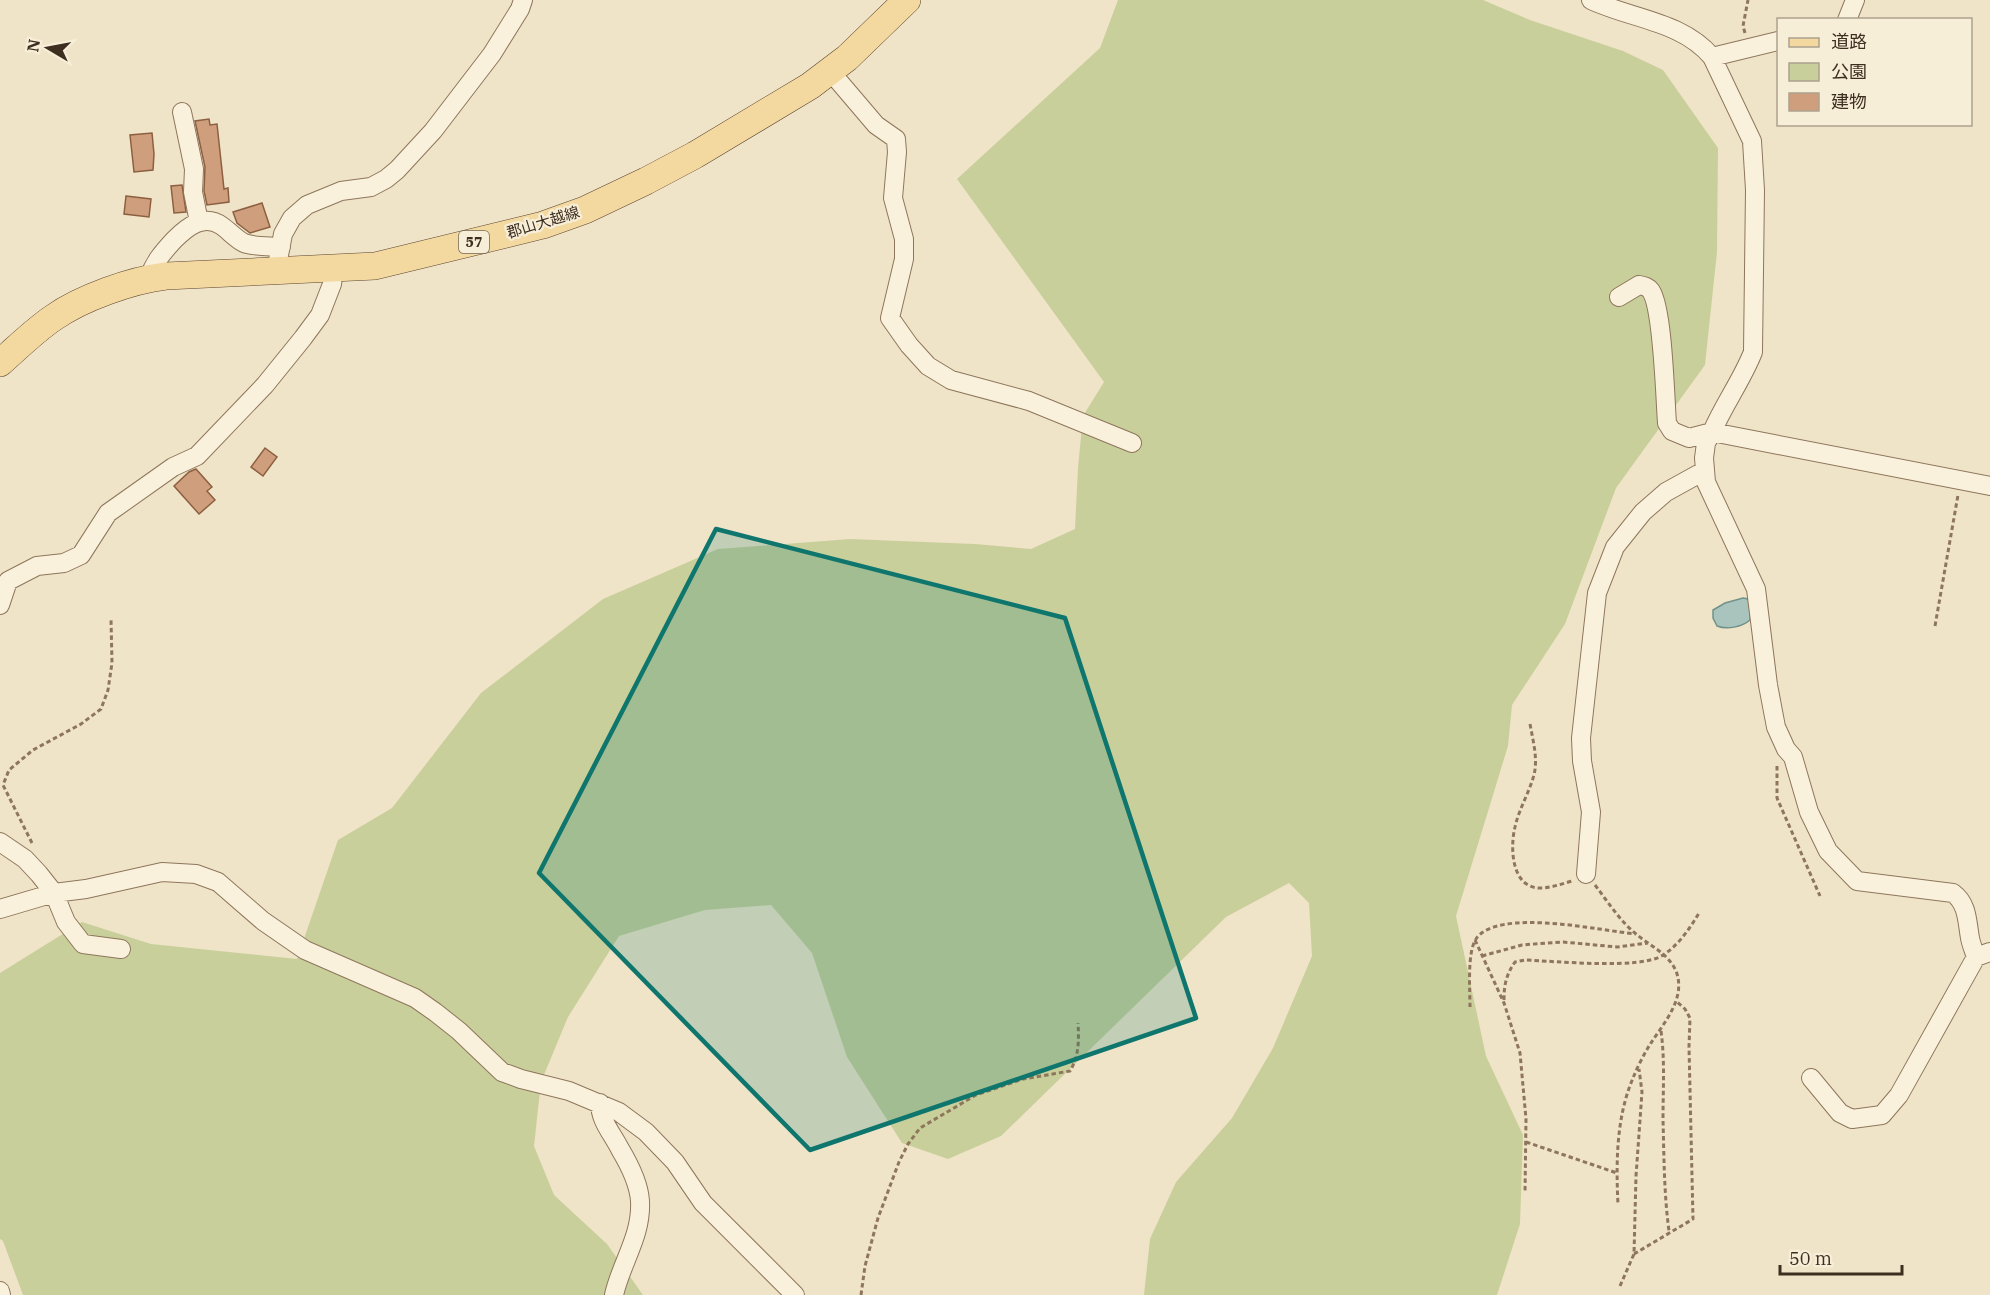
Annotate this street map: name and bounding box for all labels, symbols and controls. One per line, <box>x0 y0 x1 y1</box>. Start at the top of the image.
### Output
north arrow <box>18 18 78 78</box>
legend <box>1777 18 1972 126</box>
text: 道路 <box>1831 30 1867 53</box>
text: N <box>22 37 44 53</box>
text: 公園 <box>1831 60 1867 83</box>
text: 建物 <box>1831 90 1867 113</box>
street label: 郡山大越線 <box>504 202 582 242</box>
road number: 57 <box>459 231 489 253</box>
scale bar <box>1780 1238 1902 1276</box>
text: 50 m <box>1789 1247 1832 1270</box>

